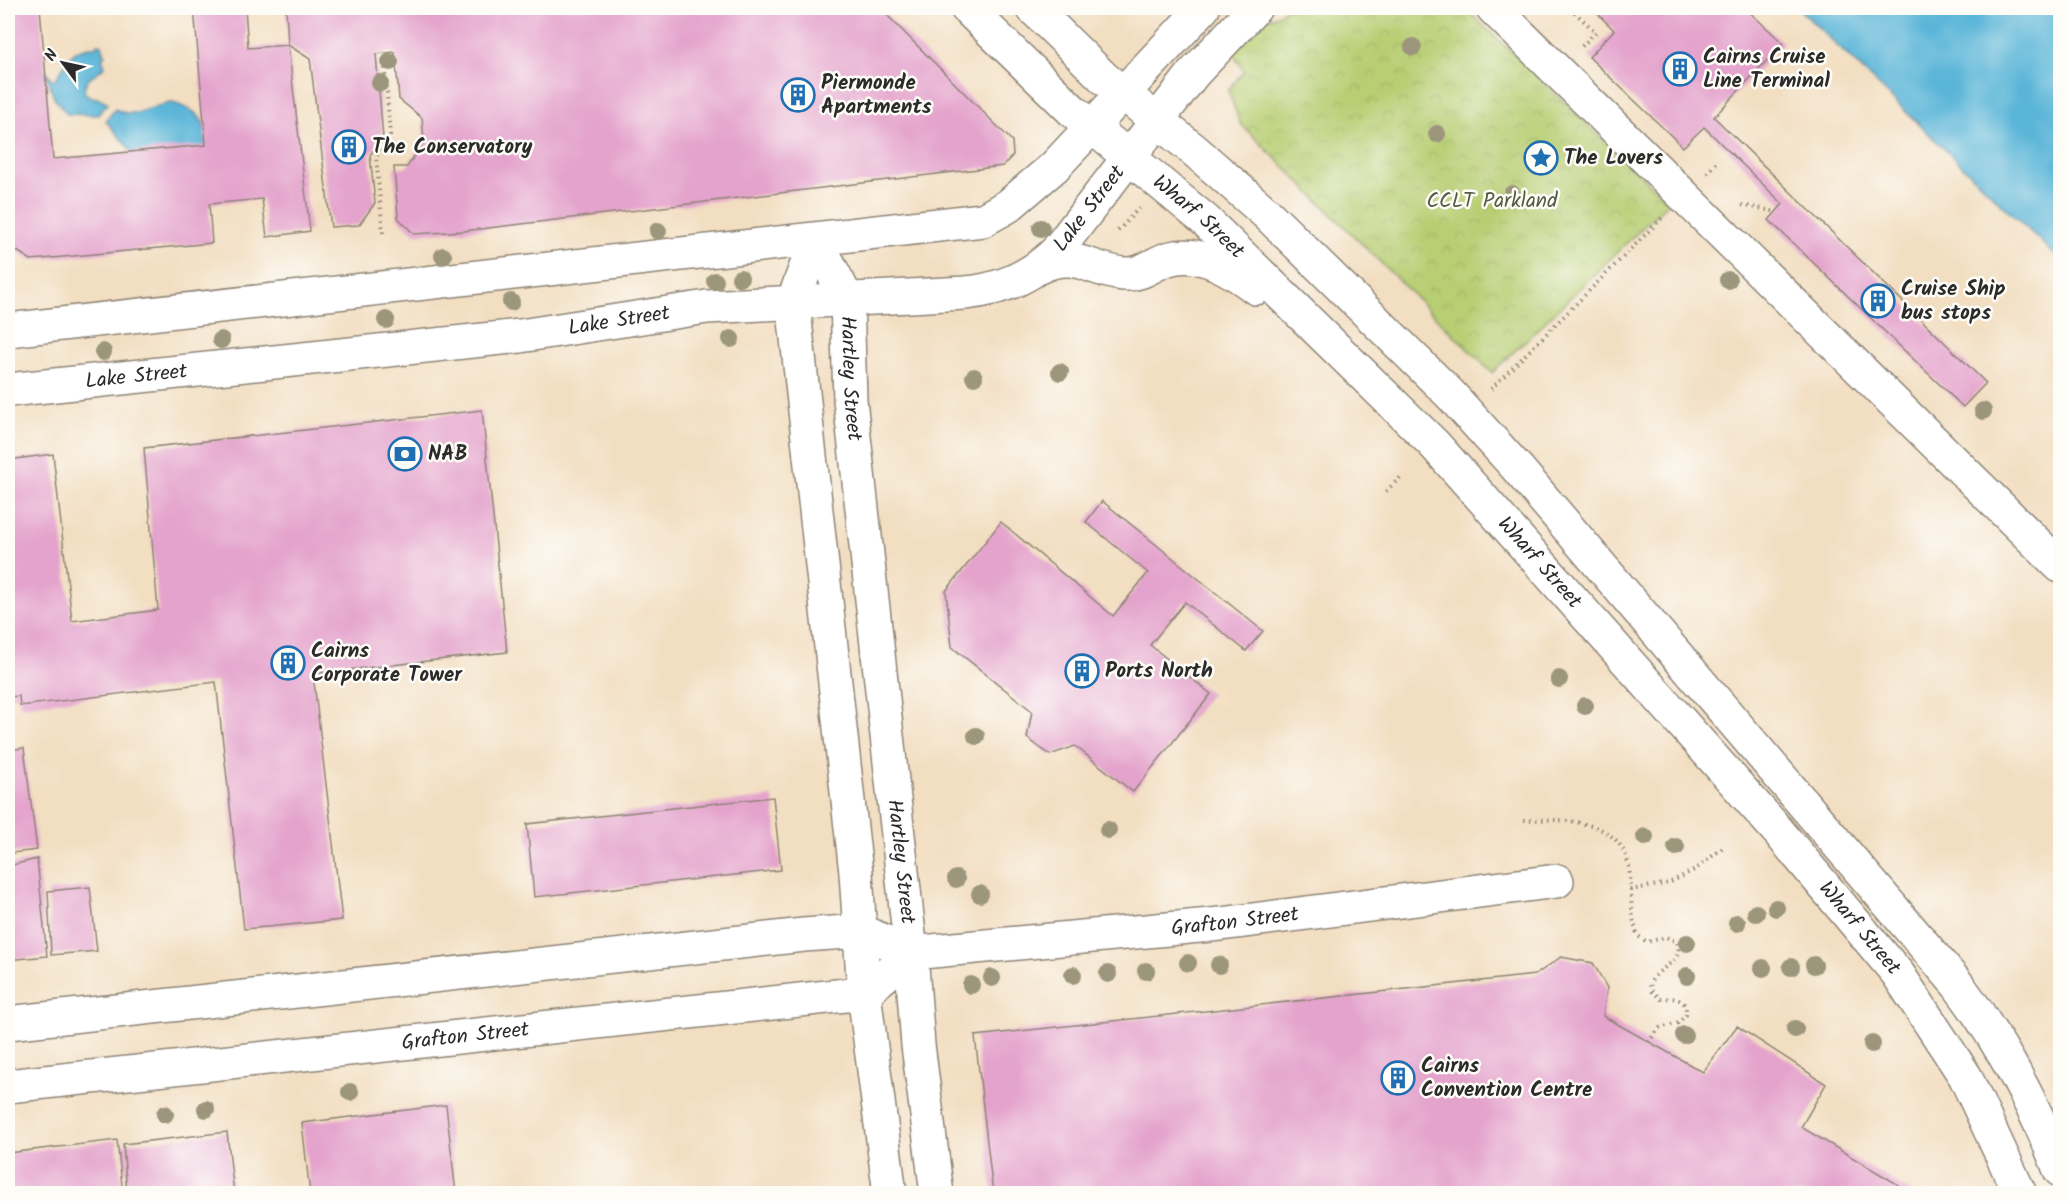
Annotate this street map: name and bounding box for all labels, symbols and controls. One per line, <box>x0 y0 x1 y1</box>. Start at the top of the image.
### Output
north arrow <box>33 33 93 93</box>
place label: Cairns Cruise Line Terminal <box>1703 41 1830 98</box>
text: N <box>38 45 65 67</box>
building icon: Cairns Cruise Line Terminal <box>1662 51 1698 87</box>
place label: Piermonde Apartments <box>821 67 932 124</box>
building icon: Piermonde Apartments <box>780 77 816 113</box>
building icon: The Conservatory <box>331 129 367 165</box>
place label: The Conservatory <box>372 131 533 164</box>
place icon: The Lovers <box>1523 140 1559 176</box>
place label: The Lovers <box>1564 142 1663 175</box>
street label: Lake Street <box>1045 157 1134 259</box>
street label: Wharf Street <box>1145 167 1253 267</box>
park label: CCLT Parkland <box>1427 185 1558 218</box>
place label: Cruise Ship bus stops <box>1901 273 2006 330</box>
building icon: Cruise Ship bus stops <box>1860 283 1896 319</box>
street label: Lake Street <box>566 296 673 345</box>
street label: Hartley Street <box>831 315 871 443</box>
street label: Lake Street <box>84 355 190 398</box>
bank icon: NAB <box>387 436 423 472</box>
place label: NAB <box>428 438 468 471</box>
street label: Wharf Street <box>1489 509 1590 617</box>
place label: Cairns Corporate Tower <box>311 635 463 692</box>
building icon: Cairns Corporate Tower <box>270 645 306 681</box>
building icon: Ports North <box>1064 653 1100 689</box>
place label: Ports North <box>1105 655 1213 688</box>
street label: Hartley Street <box>878 797 924 926</box>
street label: Wharf Street <box>1810 874 1909 983</box>
street label: Grafton Street <box>1170 898 1301 945</box>
street label: Grafton Street <box>400 1013 532 1060</box>
place label: Cairns Convention Centre <box>1421 1050 1592 1107</box>
building icon: Cairns Convention Centre <box>1380 1060 1416 1096</box>

